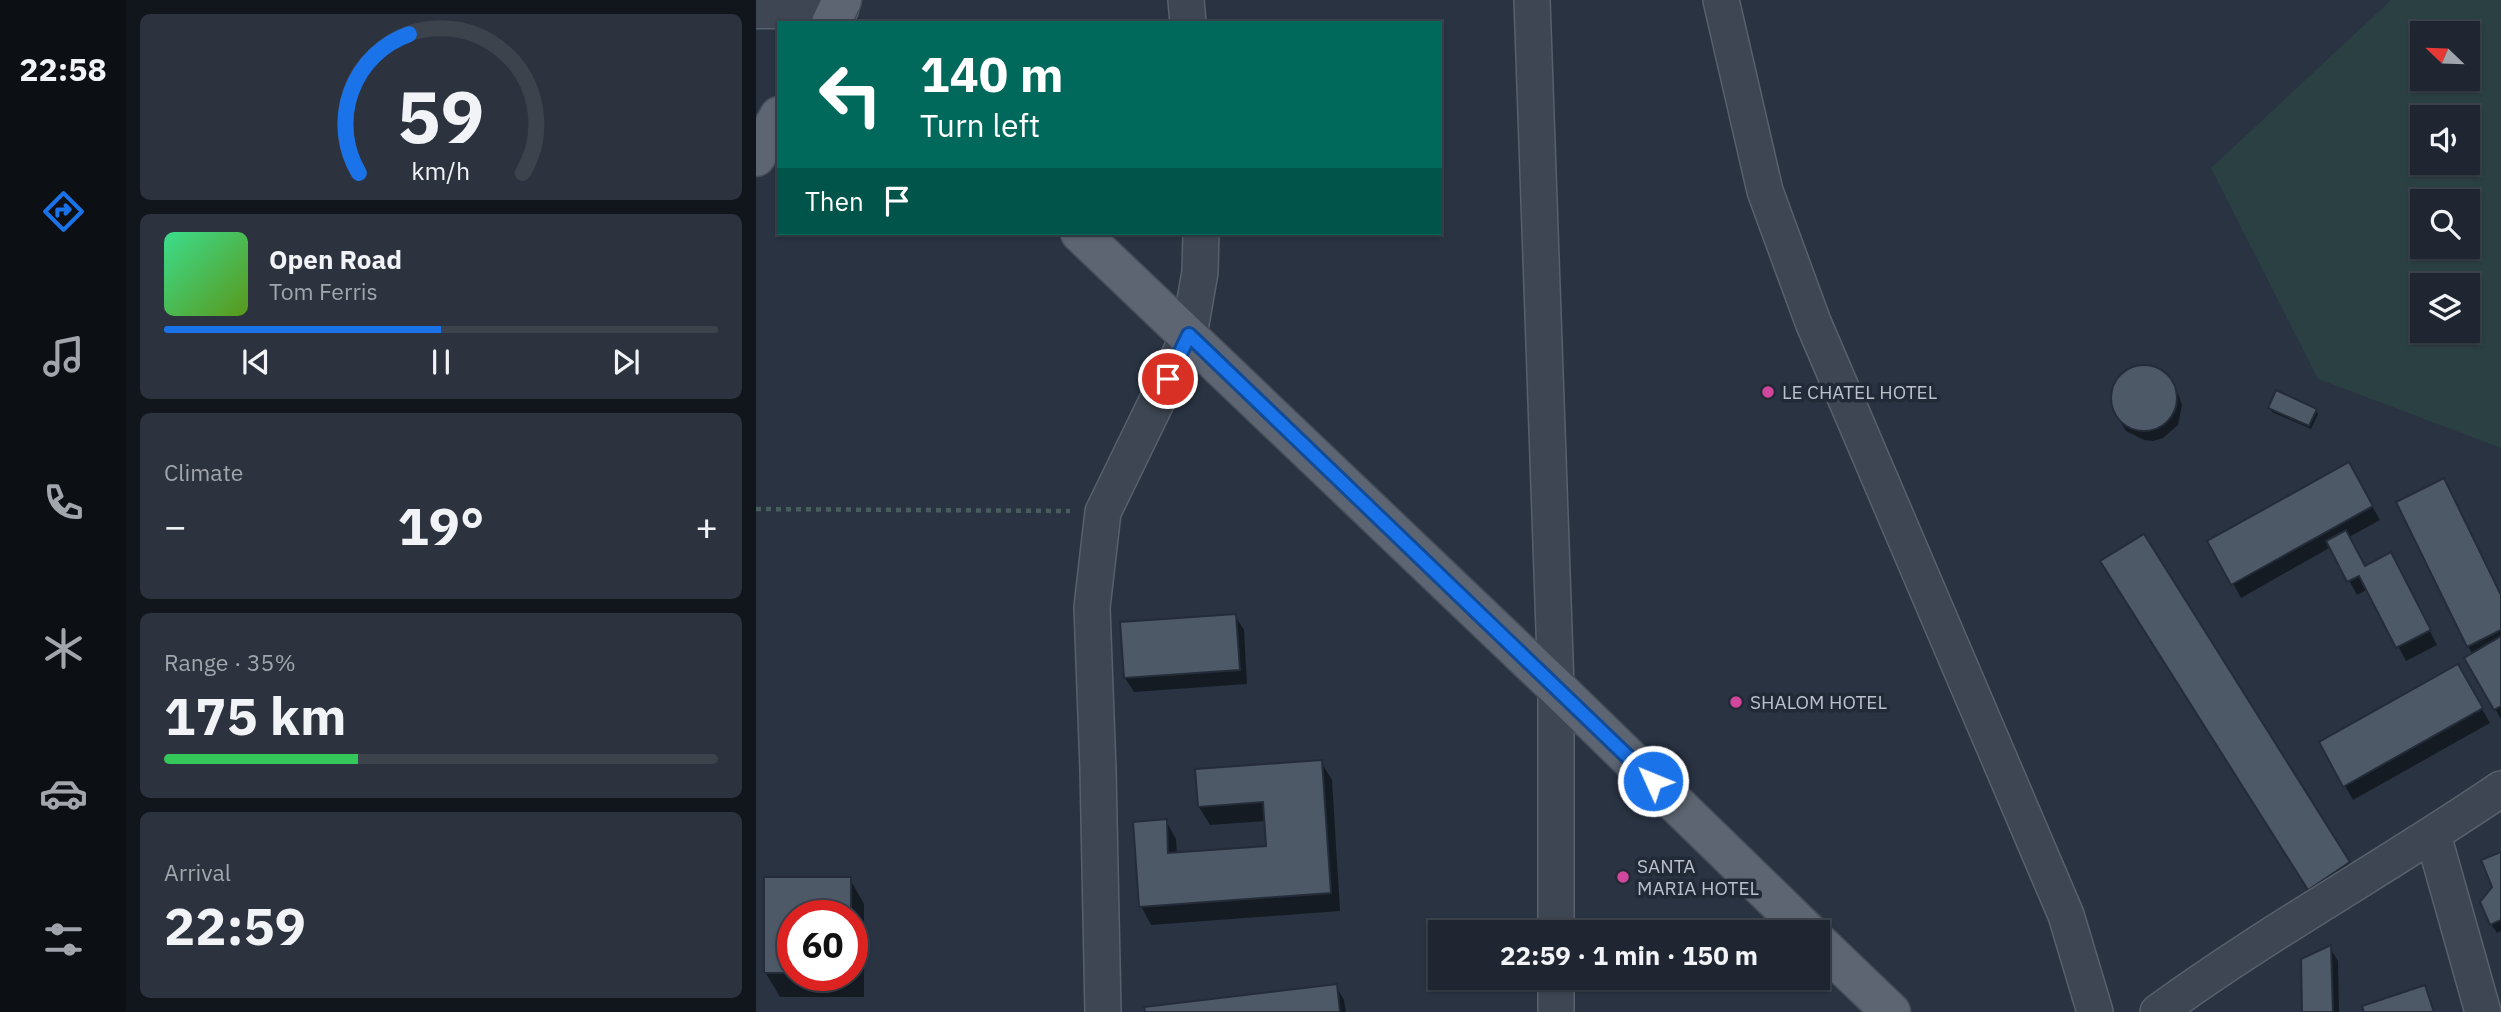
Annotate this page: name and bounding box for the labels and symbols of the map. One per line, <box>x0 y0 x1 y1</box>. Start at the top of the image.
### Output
north arrow <box>2410 21 2480 91</box>
pin <box>1138 349 1198 409</box>
place label: LE CHATEL HOTEL <box>1782 380 1937 404</box>
marker: LE CHATEL HOTEL <box>1760 384 1776 400</box>
place label: SHALOM HOTEL <box>1750 690 1887 714</box>
marker: SHALOM HOTEL <box>1728 694 1744 710</box>
position arrow <box>1616 744 1690 818</box>
place label: SANTA MARIA HOTEL <box>1637 854 1759 900</box>
marker: SANTA MARIA HOTEL <box>1615 869 1631 885</box>
speed limit sign: 60 <box>777 900 868 991</box>

